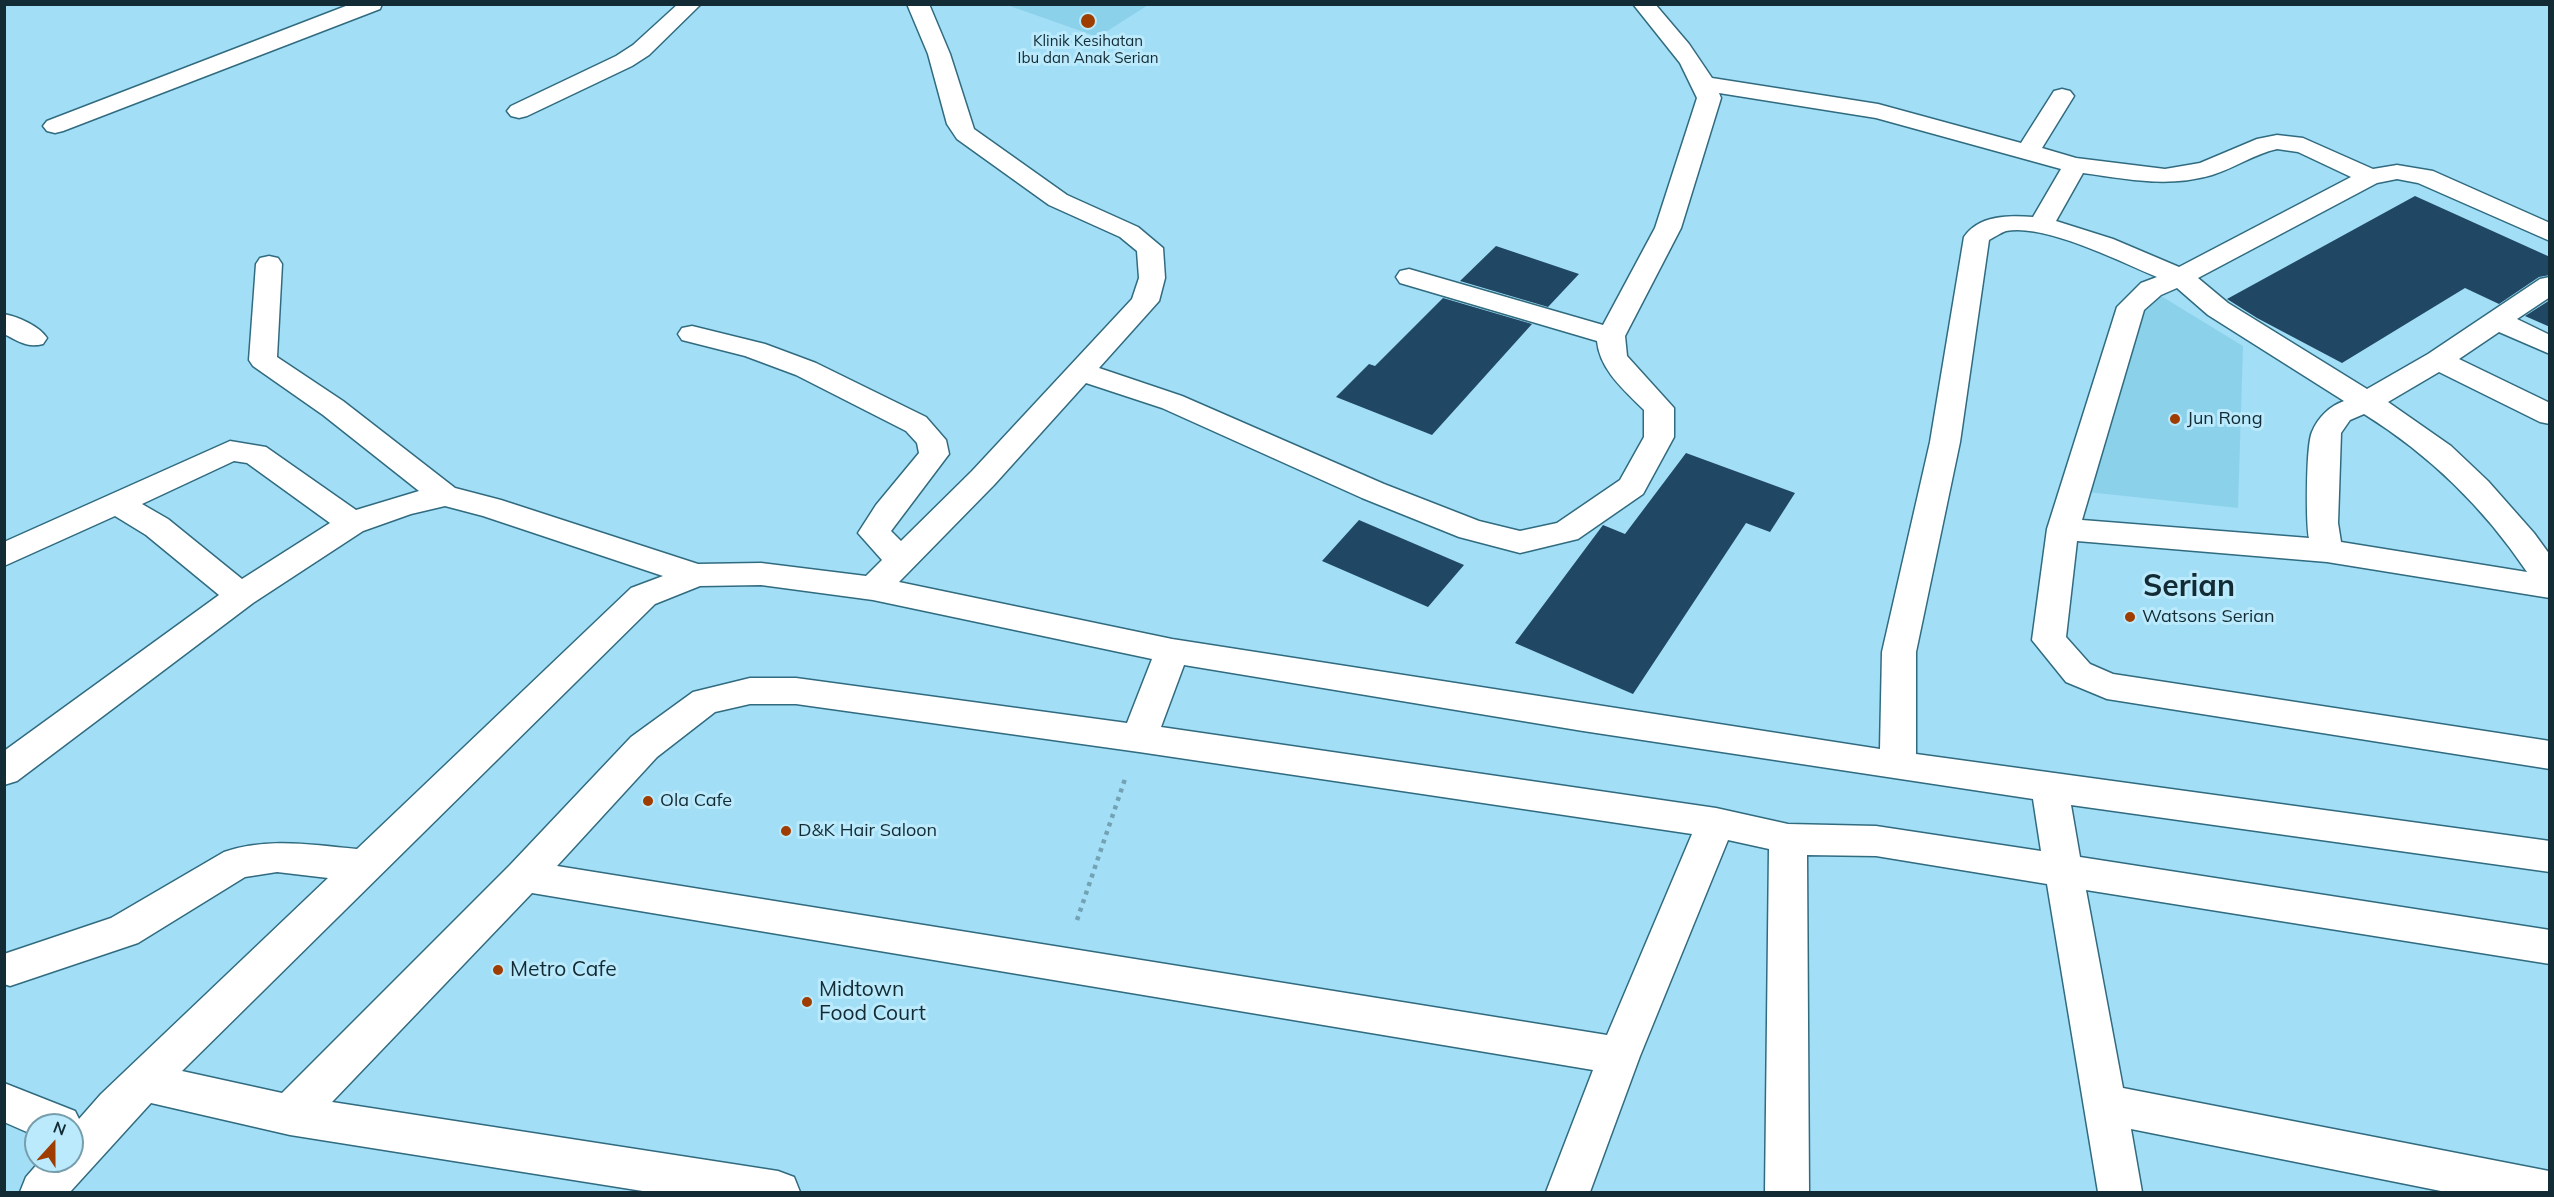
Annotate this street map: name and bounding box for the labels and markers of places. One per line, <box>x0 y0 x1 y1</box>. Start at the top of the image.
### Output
marker: Klinik Kesihatan Ibu dan Anak Serian <box>1079 12 1097 30</box>
place label: Klinik Kesihatan Ibu dan Anak Serian <box>1018 32 1158 67</box>
place label: Jun Rong <box>2187 408 2262 430</box>
marker: Jun Rong <box>2168 412 2182 426</box>
place label: Watsons Serian <box>2142 606 2275 628</box>
marker: Watsons Serian <box>2123 610 2137 624</box>
place label: Ola Cafe <box>660 790 732 812</box>
marker: Ola Cafe <box>641 794 655 808</box>
place label: D&K Hair Saloon <box>798 820 937 842</box>
marker: D&K Hair Saloon <box>779 824 793 838</box>
place label: Metro Cafe <box>510 957 617 983</box>
marker: Metro Cafe <box>491 963 505 977</box>
place label: Midtown Food Court <box>819 977 926 1027</box>
marker: Midtown Food Court <box>800 995 814 1009</box>

